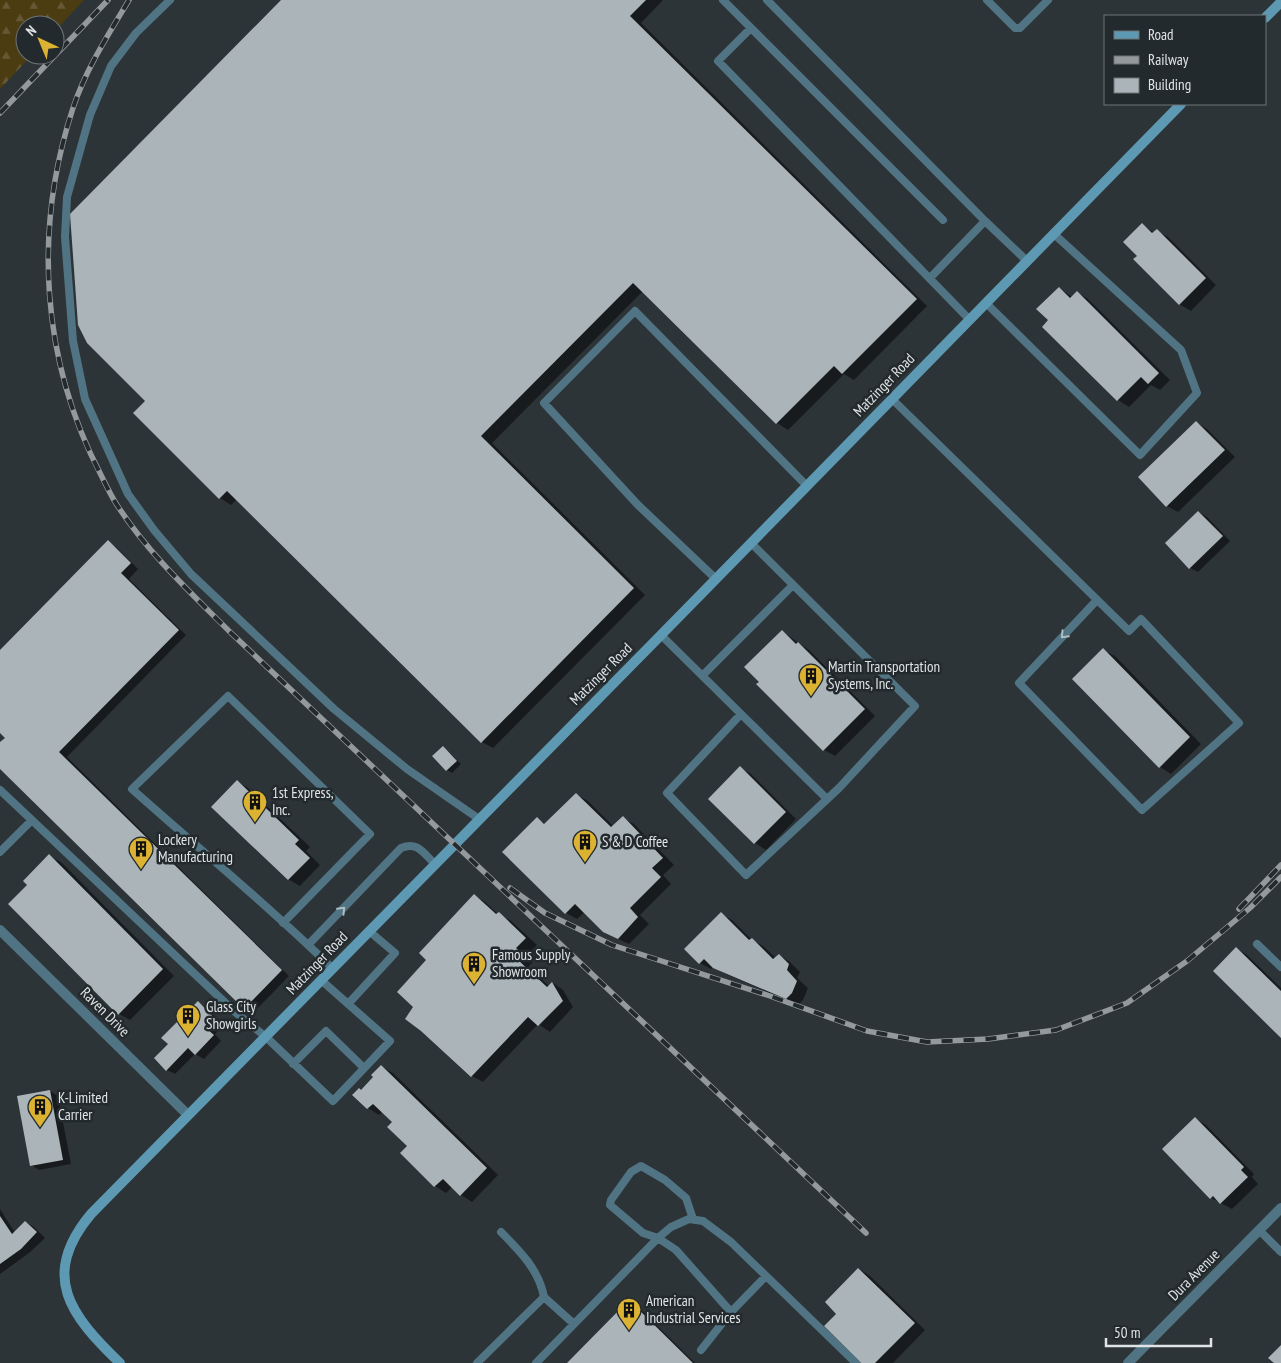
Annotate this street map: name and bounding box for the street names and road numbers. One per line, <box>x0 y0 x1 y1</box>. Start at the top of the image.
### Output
street label: Matzinger Road <box>849 349 918 420</box>
street label: Matzinger Road <box>565 638 636 709</box>
street label: Matzinger Road <box>282 927 351 998</box>
street label: Raven Drive <box>77 983 134 1040</box>
street label: Dura Avenue <box>1164 1245 1223 1304</box>

